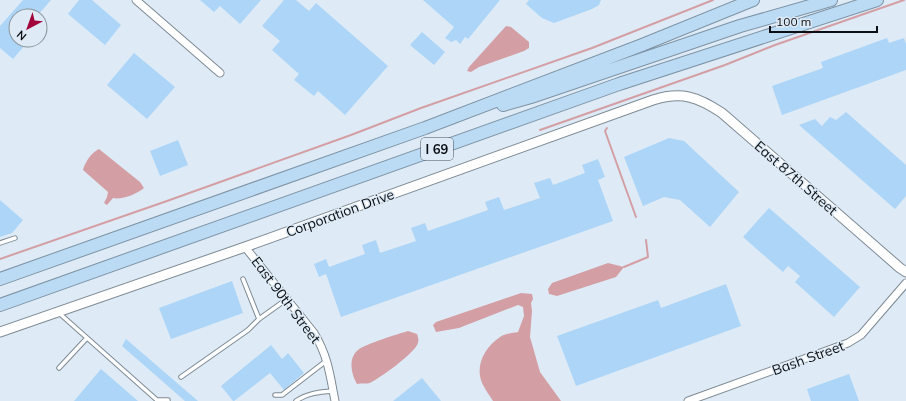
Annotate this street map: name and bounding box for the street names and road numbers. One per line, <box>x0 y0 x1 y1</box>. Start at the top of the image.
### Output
street label: East 87th Street <box>751 137 841 219</box>
road number: I 69 <box>421 138 453 160</box>
street label: Corporation Drive <box>283 185 397 241</box>
street label: East 90th Street <box>247 253 325 347</box>
street label: Bash Street <box>769 337 847 379</box>

